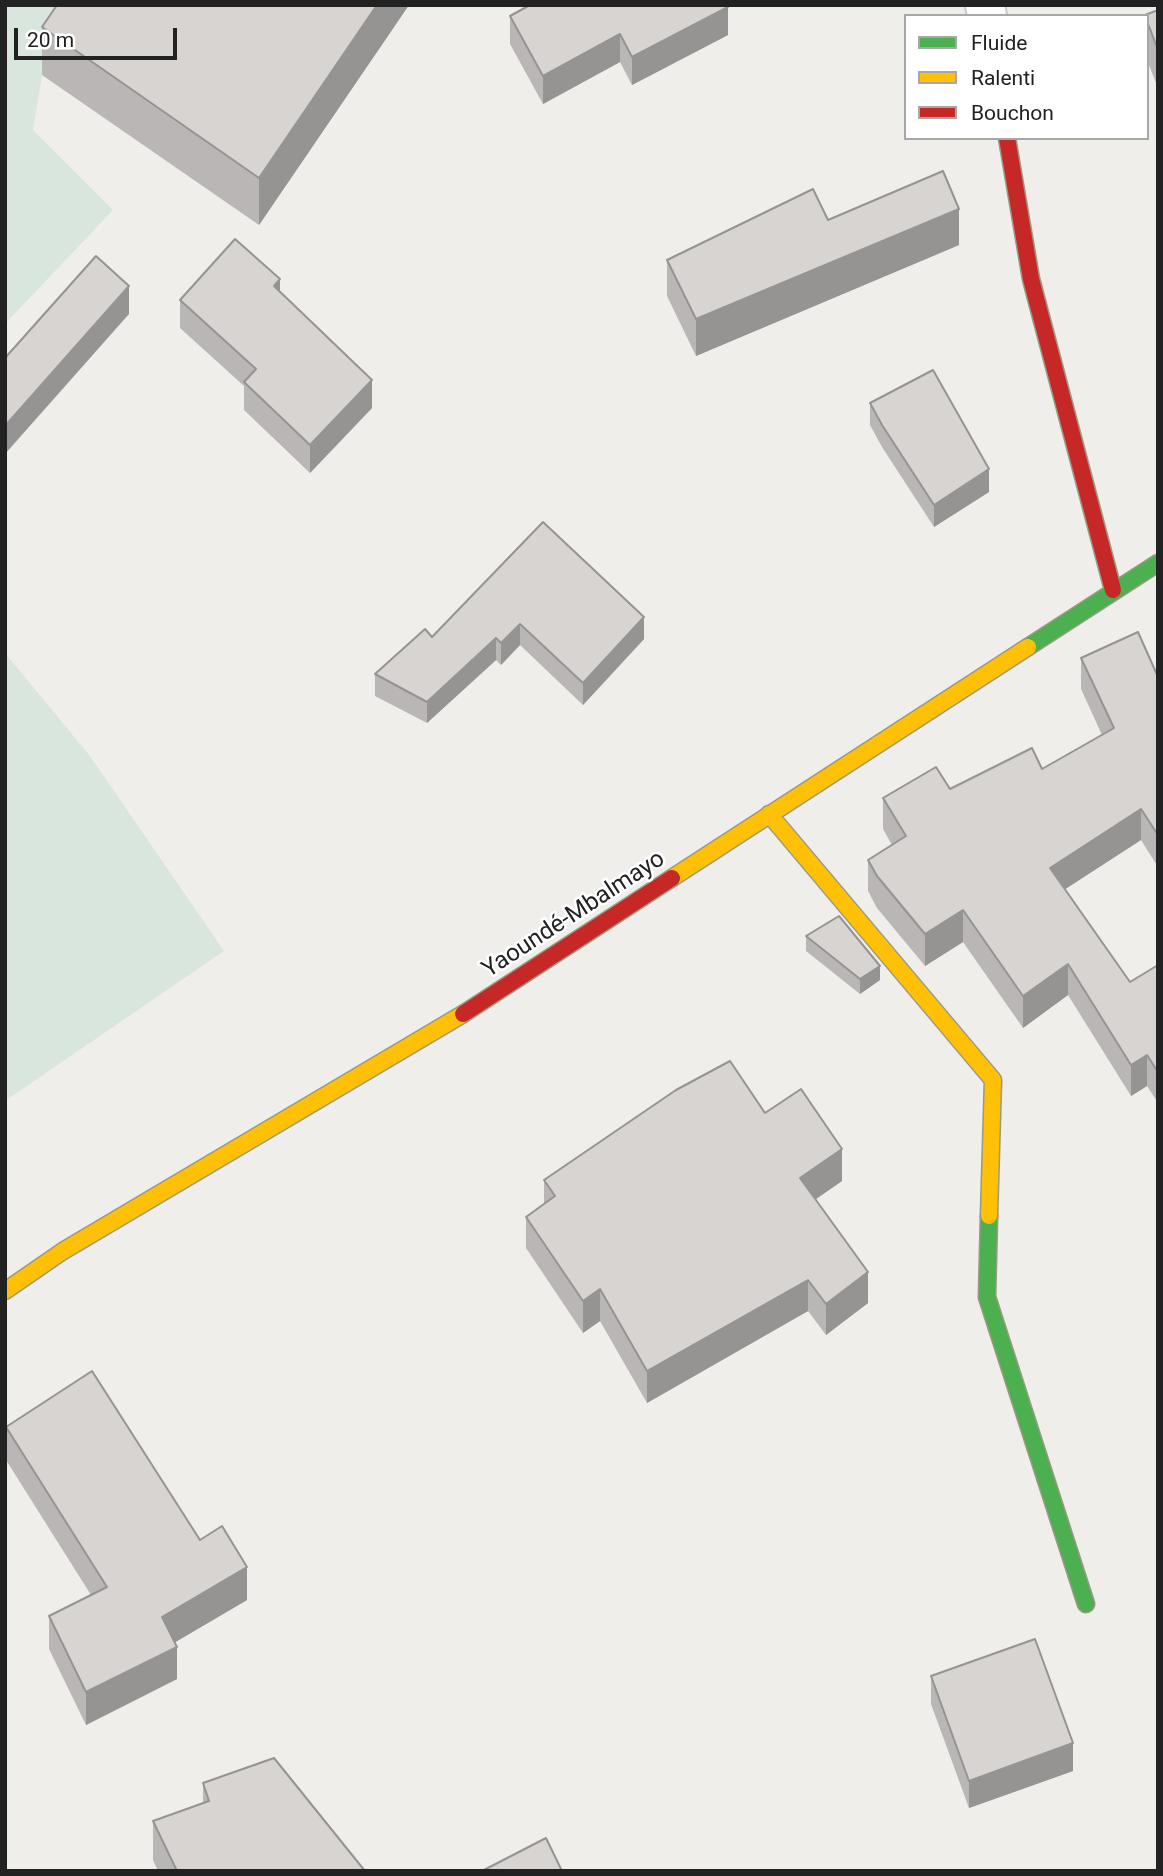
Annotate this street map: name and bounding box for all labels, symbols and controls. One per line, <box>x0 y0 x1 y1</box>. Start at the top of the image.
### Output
scale bar <box>18 14 180 58</box>
legend <box>904 14 1149 140</box>
text: 20 m <box>27 28 74 52</box>
text: Fluide <box>971 31 1027 55</box>
text: Ralenti <box>971 66 1035 90</box>
text: Bouchon <box>971 101 1054 125</box>
street label: Yaoundé-Mbalmayo <box>477 845 671 985</box>

